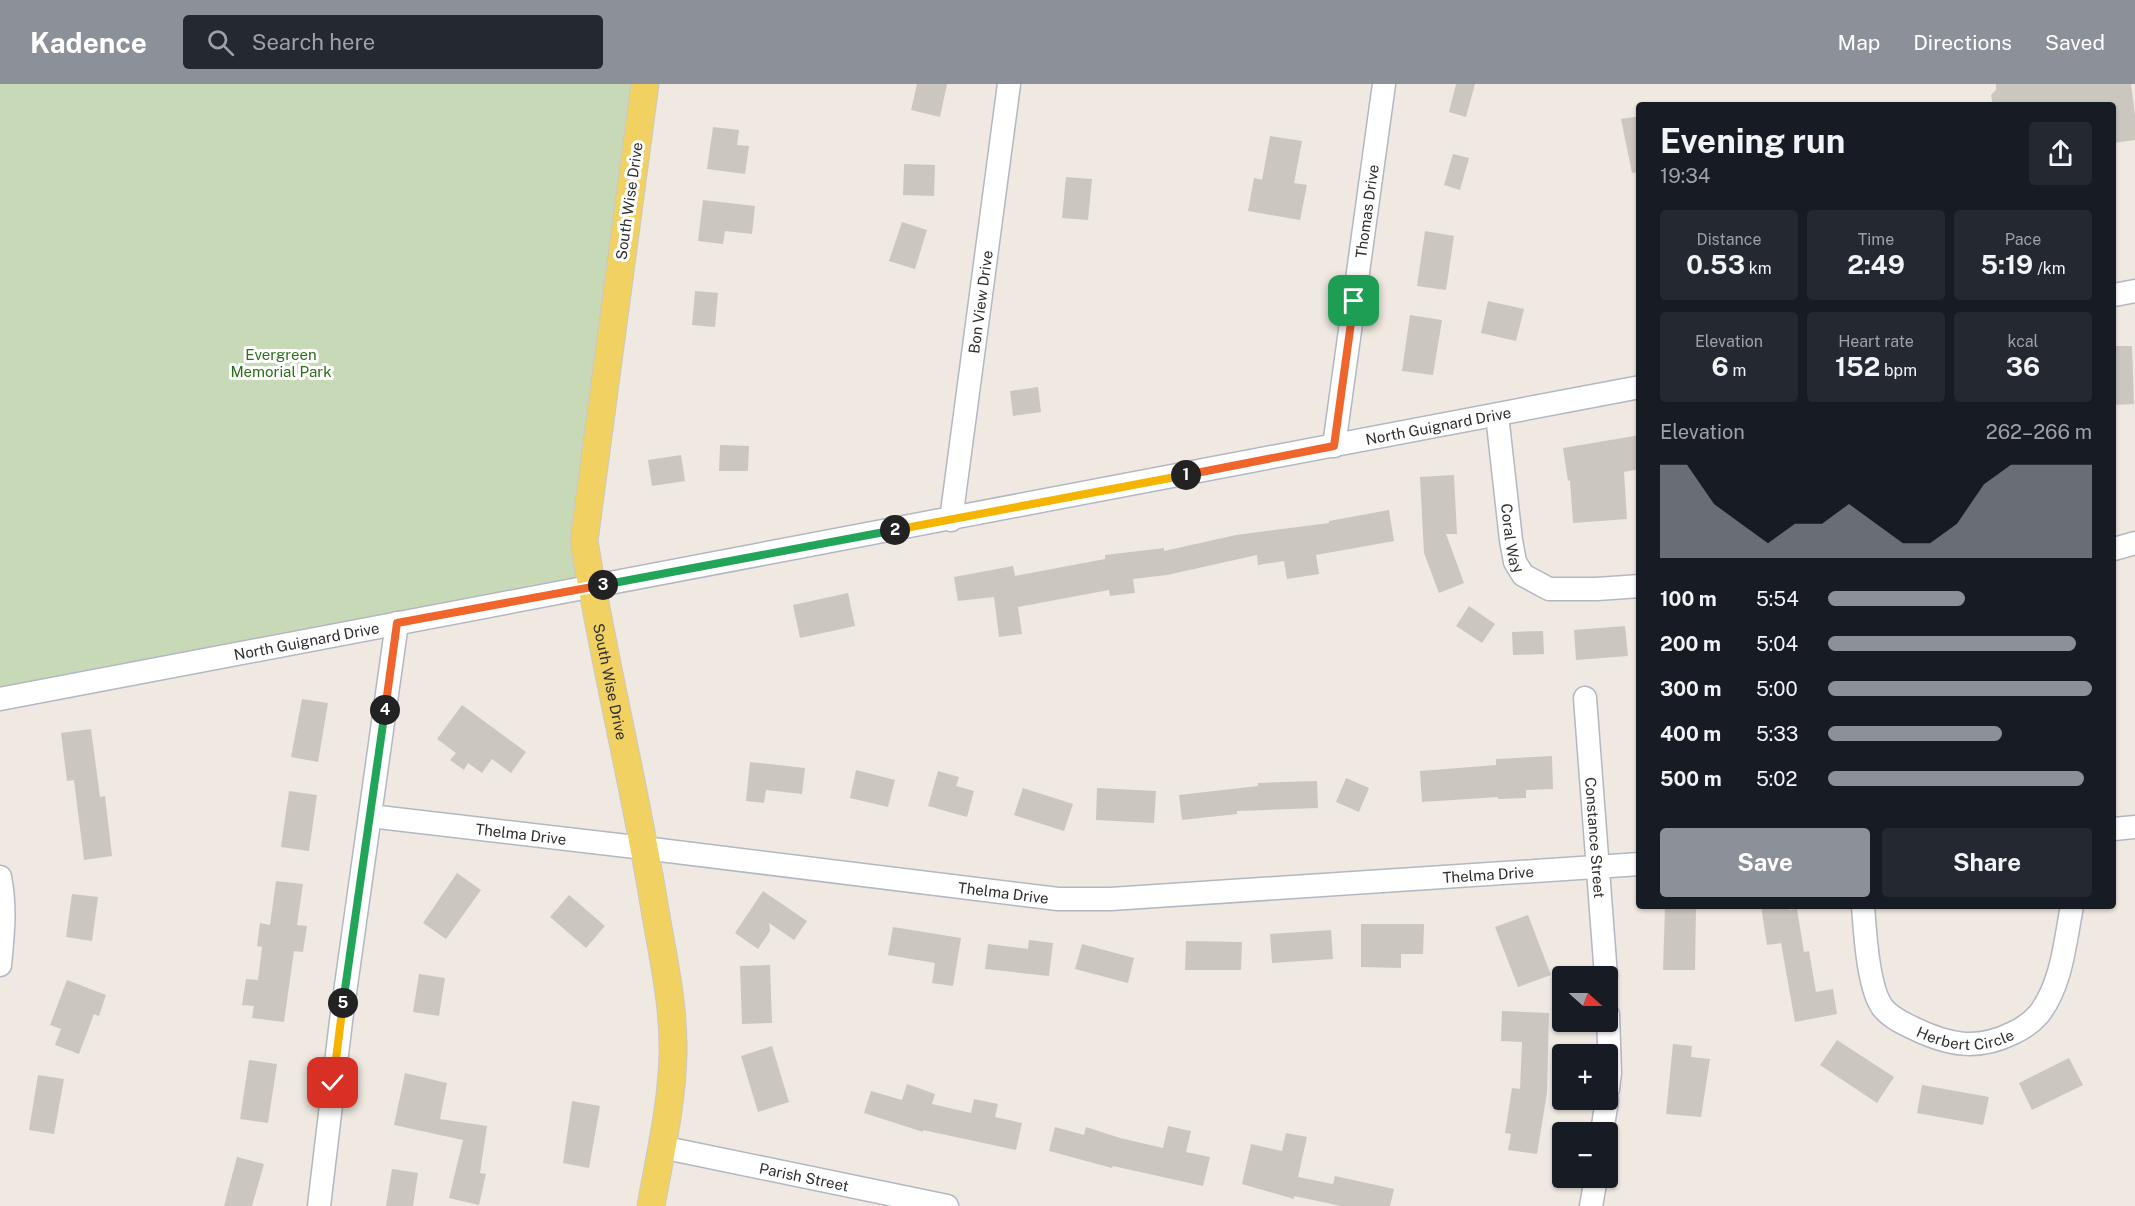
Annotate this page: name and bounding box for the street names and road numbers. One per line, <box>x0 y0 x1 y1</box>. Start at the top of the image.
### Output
street label: South Wise Drive <box>612 141 646 261</box>
street label: Thomas Drive <box>1352 163 1381 259</box>
street label: Bon View Drive <box>965 249 995 355</box>
street label: North Guignard Drive <box>1364 403 1512 448</box>
street label: Coral Way <box>1498 502 1528 576</box>
street label: North Guignard Drive <box>232 619 381 663</box>
street label: South Wise Drive <box>591 622 631 741</box>
street label: Constance Street <box>1582 776 1609 899</box>
street label: Thelma Drive <box>475 820 567 847</box>
street label: Thelma Drive <box>1442 863 1534 886</box>
street label: Thelma Drive <box>957 878 1050 906</box>
street label: Herbert Circle <box>1914 1023 2016 1052</box>
street label: Parish Street <box>758 1159 850 1194</box>

